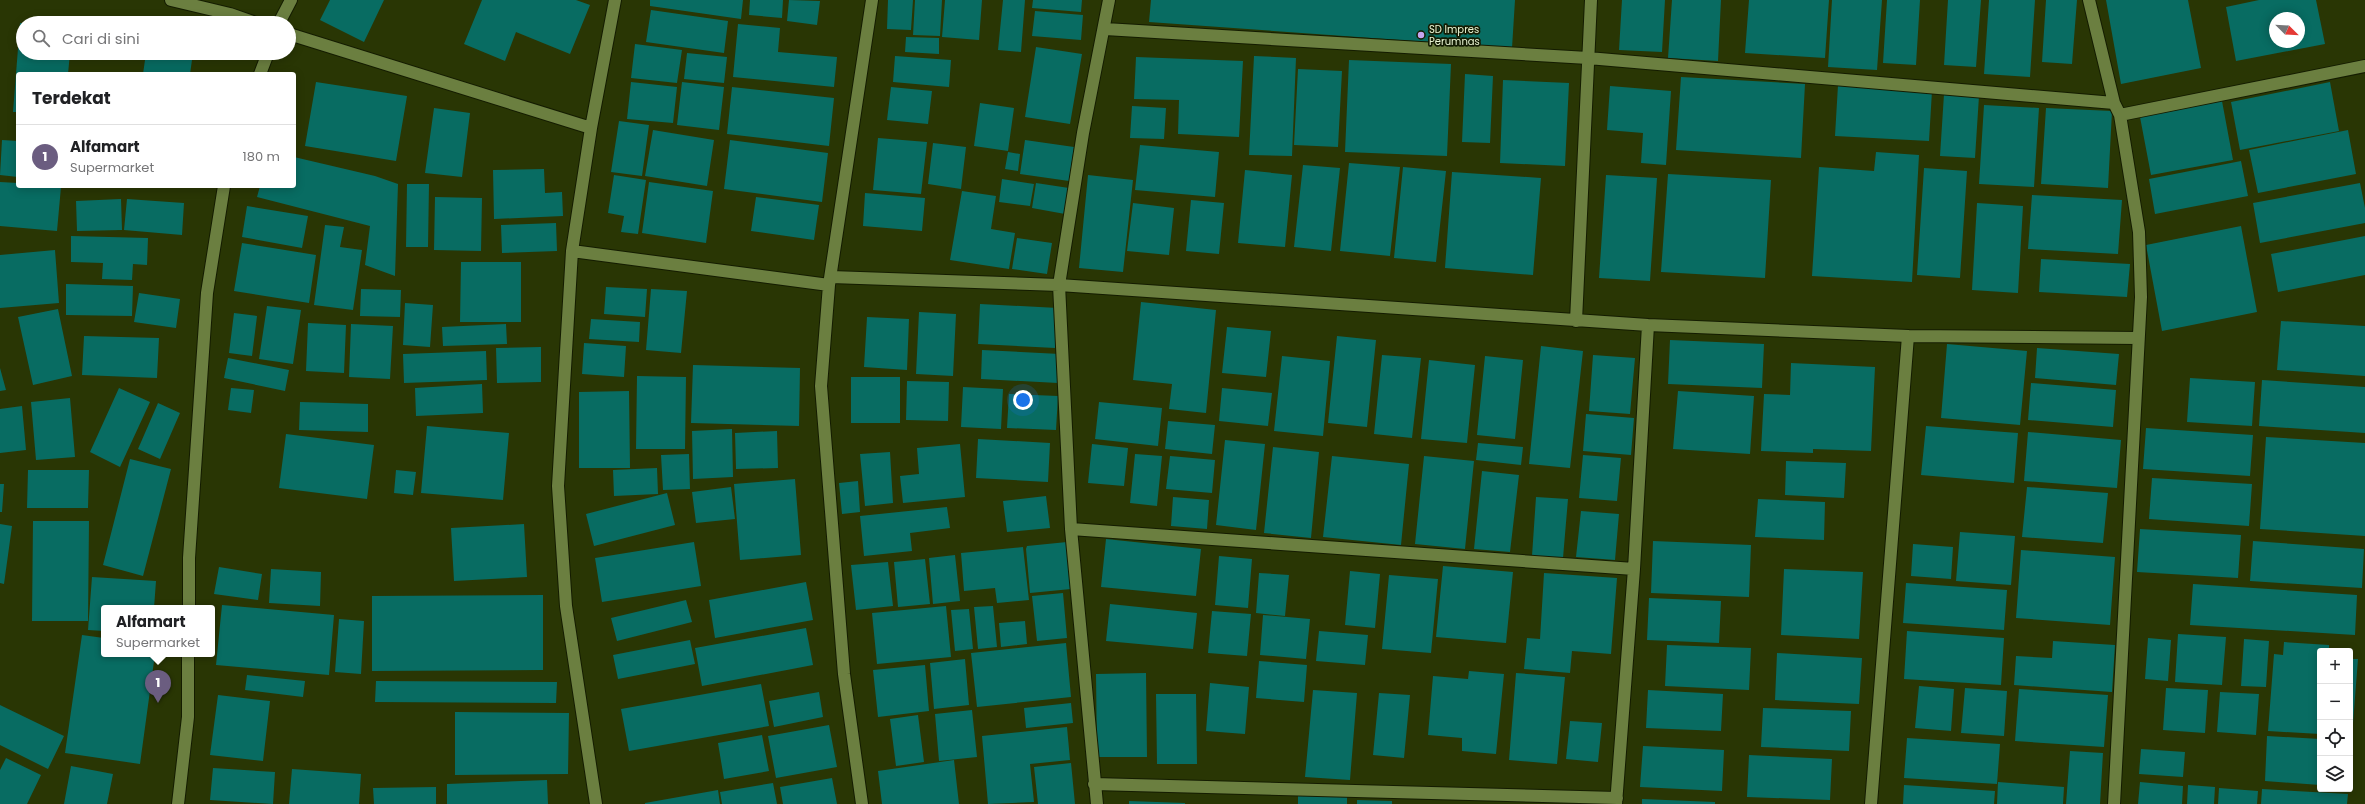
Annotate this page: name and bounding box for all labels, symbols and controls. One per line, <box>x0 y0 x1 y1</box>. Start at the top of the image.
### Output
north arrow <box>2269 12 2305 48</box>
search box <box>16 16 296 60</box>
place label: SD Impres Perumnas <box>1429 22 1480 49</box>
icon: search <box>30 27 52 49</box>
text: Cari di sini <box>62 28 140 49</box>
marker: SD Impres Perumnas <box>1416 30 1426 40</box>
text: Terdekat <box>32 86 111 110</box>
text: Alfamart <box>70 136 140 157</box>
text: 1 <box>43 147 47 166</box>
text: 180 m <box>243 147 280 166</box>
text: Supermarket <box>70 158 154 177</box>
your location <box>1013 390 1033 410</box>
popup <box>101 605 215 657</box>
text: Alfamart <box>116 611 186 632</box>
text: Supermarket <box>116 633 200 652</box>
map controls <box>2317 648 2353 792</box>
button: + <box>2317 648 2353 684</box>
pin: 1 <box>145 670 171 703</box>
button: − <box>2317 684 2353 720</box>
button: locate <box>2317 720 2353 756</box>
button: layers <box>2317 756 2353 792</box>

